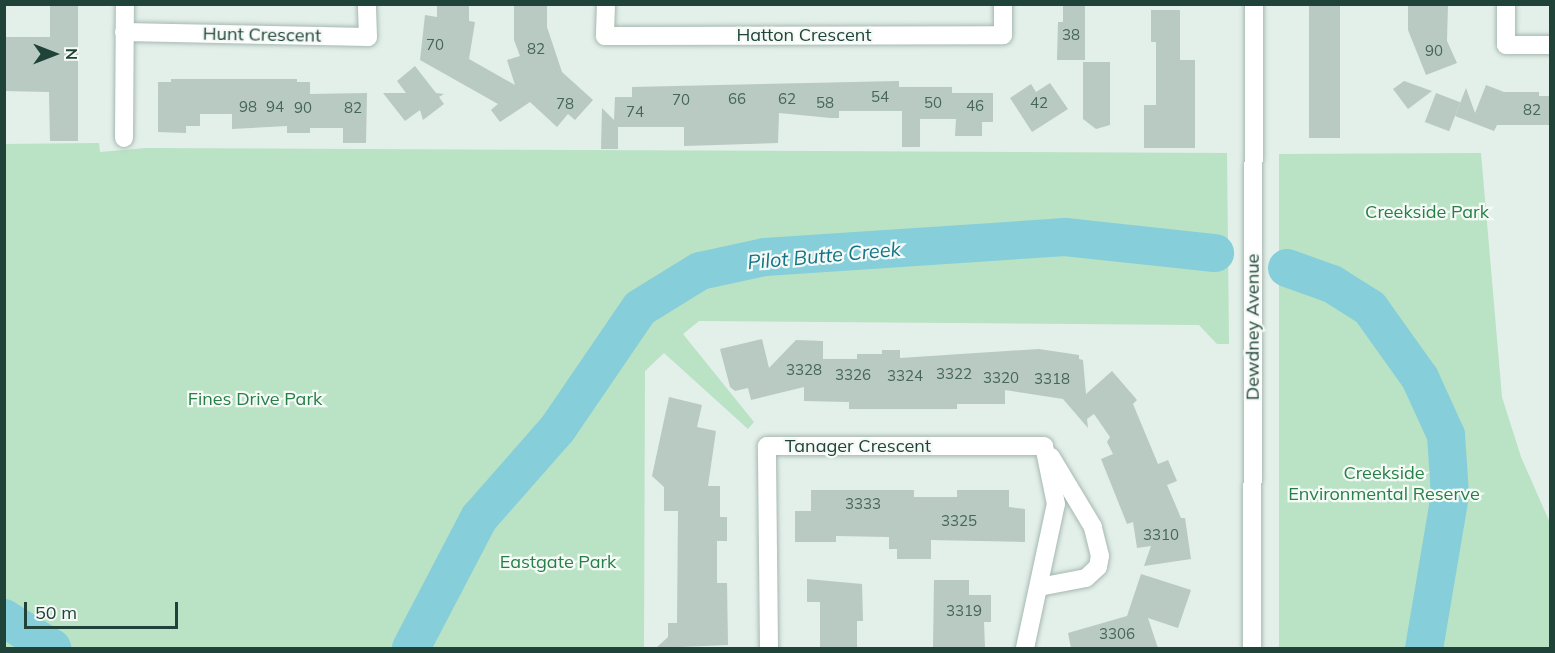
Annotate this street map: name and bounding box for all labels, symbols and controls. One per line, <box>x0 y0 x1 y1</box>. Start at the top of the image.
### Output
street label: Hunt Crescent <box>203 23 321 47</box>
north arrow <box>24 24 84 84</box>
street label: Hatton Crescent <box>736 24 872 46</box>
house number: 38 <box>1062 26 1080 44</box>
house number: 70 <box>426 36 444 54</box>
house number: 82 <box>527 40 545 58</box>
house number: 90 <box>1425 42 1443 60</box>
text: N <box>62 48 82 60</box>
house number: 54 <box>871 88 889 106</box>
house number: 66 <box>728 90 746 108</box>
house number: 62 <box>778 90 796 108</box>
house number: 70 <box>672 91 690 109</box>
house number: 58 <box>816 94 834 112</box>
house number: 50 <box>924 94 942 112</box>
house number: 42 <box>1030 94 1048 112</box>
house number: 78 <box>556 95 574 113</box>
house number: 46 <box>966 97 984 115</box>
house number: 98 <box>239 98 257 116</box>
house number: 94 <box>266 98 284 116</box>
house number: 90 <box>294 99 312 117</box>
house number: 82 <box>344 99 362 117</box>
house number: 82 <box>1523 101 1541 119</box>
house number: 74 <box>626 103 644 121</box>
park label: Creekside Park <box>1365 201 1489 223</box>
water label: Pilot Butte Creek <box>746 236 902 274</box>
street label: Dewdney Avenue <box>1242 254 1264 400</box>
house number: 3328 <box>786 361 822 379</box>
house number: 3322 <box>936 365 972 383</box>
house number: 3326 <box>835 366 871 384</box>
house number: 3324 <box>887 367 923 385</box>
house number: 3320 <box>983 369 1019 387</box>
house number: 3318 <box>1034 370 1070 388</box>
park label: Fines Drive Park <box>188 388 322 410</box>
street label: Tanager Crescent <box>785 435 931 457</box>
park label: Creekside Environmental Reserve <box>1288 463 1480 506</box>
house number: 3333 <box>845 495 881 513</box>
house number: 3325 <box>941 512 977 530</box>
house number: 3310 <box>1143 526 1179 544</box>
park label: Eastgate Park <box>500 551 616 573</box>
scale bar <box>27 590 182 628</box>
text: 50 m <box>35 601 77 624</box>
house number: 3319 <box>946 602 982 620</box>
house number: 3306 <box>1099 625 1135 643</box>

